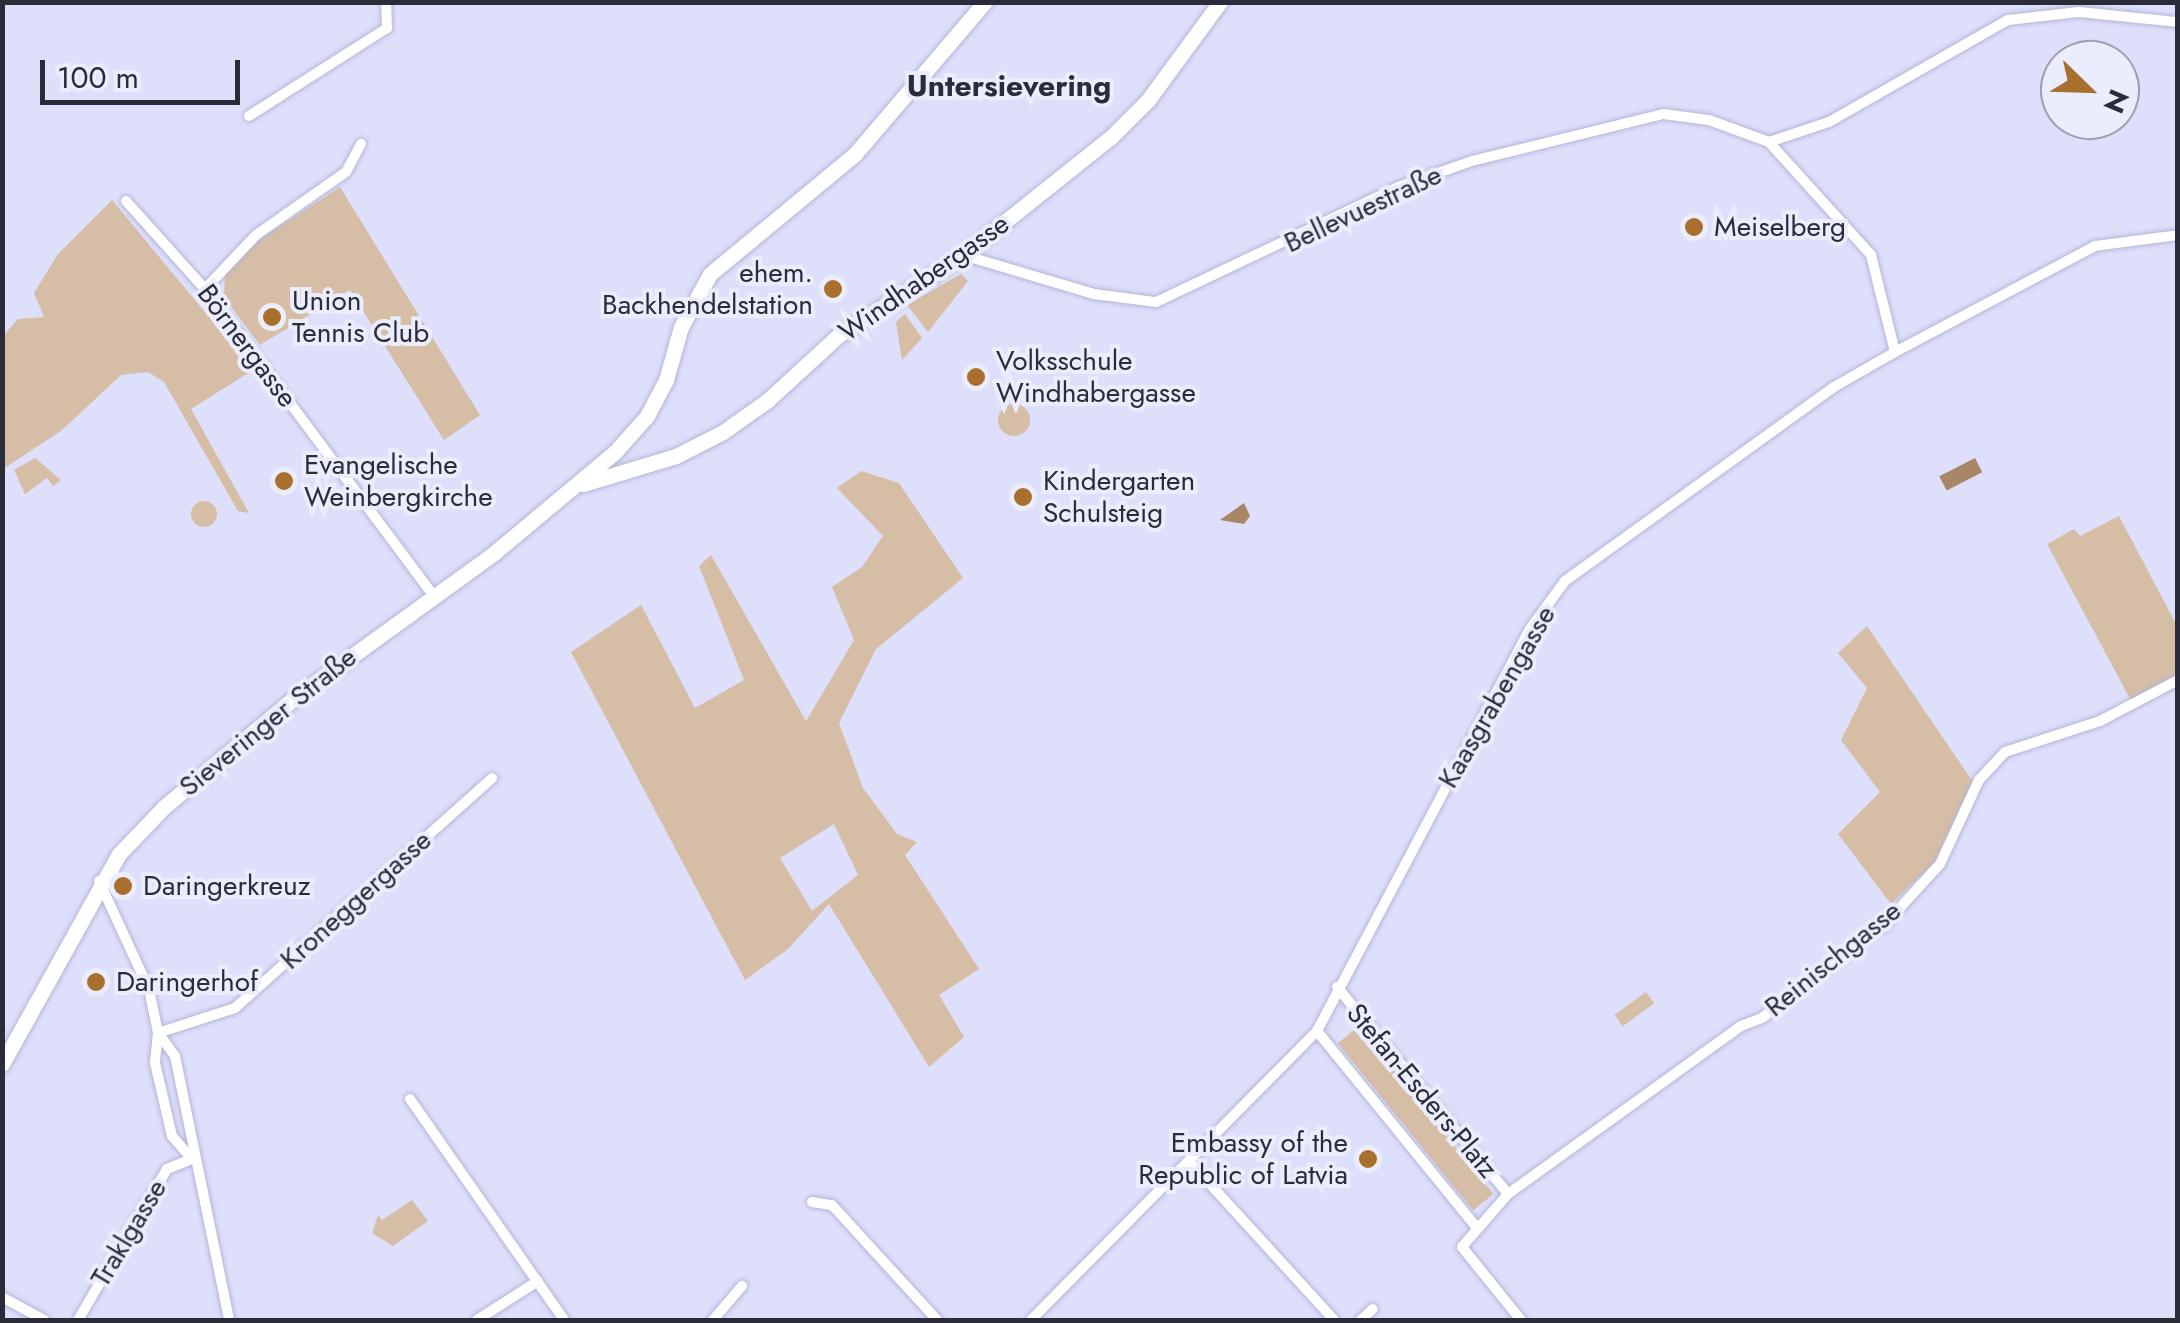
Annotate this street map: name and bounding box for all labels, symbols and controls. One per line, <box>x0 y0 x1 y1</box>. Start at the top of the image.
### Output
scale bar <box>45 40 245 102</box>
north arrow <box>2040 40 2140 140</box>
text: 100 m <box>57 56 139 99</box>
district label: Untersievering <box>907 68 1111 104</box>
text: N <box>2093 83 2139 119</box>
street label: Bellevuestraße <box>1279 158 1447 260</box>
street label: Windhabergasse <box>833 207 1015 349</box>
place label: Meiselberg <box>1714 210 1846 244</box>
marker: Meiselberg <box>1683 216 1705 238</box>
place label: ehem. Backhendelstation <box>602 256 813 322</box>
street label: Börnergasse <box>190 278 304 414</box>
marker: ehem. Backhendelstation <box>822 278 844 300</box>
place label: Union Tennis Club <box>292 284 429 350</box>
marker: Union Tennis Club <box>261 306 283 328</box>
place label: Volksschule Windhabergasse <box>996 344 1196 410</box>
marker: Volksschule Windhabergasse <box>965 366 987 388</box>
place label: Evangelische Weinbergkirche <box>304 448 493 514</box>
place label: Kindergarten Schulsteig <box>1043 464 1195 530</box>
marker: Evangelische Weinbergkirche <box>273 470 295 492</box>
marker: Kindergarten Schulsteig <box>1012 486 1034 508</box>
street label: Kaasgrabengasse <box>1431 600 1563 794</box>
street label: Sieveringer Straße <box>173 640 363 804</box>
street label: Kroneggergasse <box>274 823 438 977</box>
place label: Daringerkreuz <box>143 869 311 903</box>
marker: Daringerkreuz <box>112 875 134 897</box>
street label: Reinischgasse <box>1758 894 1908 1024</box>
place label: Daringerhof <box>116 965 258 999</box>
marker: Daringerhof <box>85 971 107 993</box>
street label: Stefan-Esders-Platz <box>1339 997 1505 1185</box>
place label: Embassy of the Republic of Latvia <box>1138 1126 1348 1192</box>
marker: Embassy of the Republic of Latvia <box>1357 1148 1379 1170</box>
street label: Traklgasse <box>84 1173 174 1293</box>

